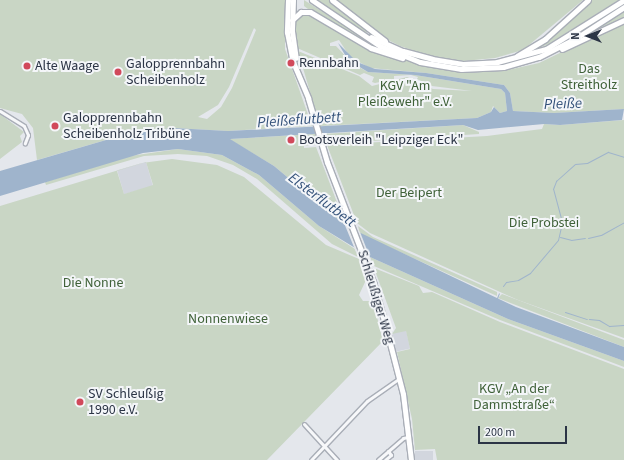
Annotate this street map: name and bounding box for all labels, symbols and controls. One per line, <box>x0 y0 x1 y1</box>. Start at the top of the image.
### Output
north arrow <box>568 16 608 56</box>
text: N <box>568 32 583 40</box>
place label: Rennbahn <box>299 55 359 71</box>
place label: Galopprennbahn Scheibenholz <box>126 56 225 88</box>
place label: Alte Waage <box>35 58 99 74</box>
marker: Rennbahn <box>286 58 296 68</box>
marker: Alte Waage <box>22 61 32 71</box>
park label: Das Streitholz <box>561 61 617 94</box>
marker: Galopprennbahn Scheibenholz <box>113 67 123 77</box>
park label: KGV "Am Pleißewehr" e.V. <box>358 78 452 110</box>
water label: Pleiße <box>544 94 582 114</box>
water label: Pleißeflutbett <box>257 108 341 132</box>
place label: Galopprennbahn Scheibenholz Tribüne <box>63 110 190 142</box>
marker: Galopprennbahn Scheibenholz Tribüne <box>50 121 60 131</box>
place label: Bootsverleih "Leipziger Eck" <box>299 132 463 148</box>
marker: Bootsverleih "Leipziger Eck" <box>286 135 296 145</box>
water label: Elsterflutbett <box>285 169 359 231</box>
park label: Der Beipert <box>376 185 442 201</box>
park label: Die Probstei <box>509 215 579 231</box>
street label: Schleußiger Weg <box>354 248 398 346</box>
park label: Die Nonne <box>63 275 123 291</box>
park label: Nonnenwiese <box>188 311 268 327</box>
park label: KGV „An der Dammstraße“ <box>473 381 555 414</box>
place label: SV Schleußig 1990 e.V. <box>88 386 164 418</box>
marker: SV Schleußig 1990 e.V. <box>75 397 85 407</box>
scale bar <box>480 418 569 444</box>
text: 200 m <box>485 424 515 441</box>

